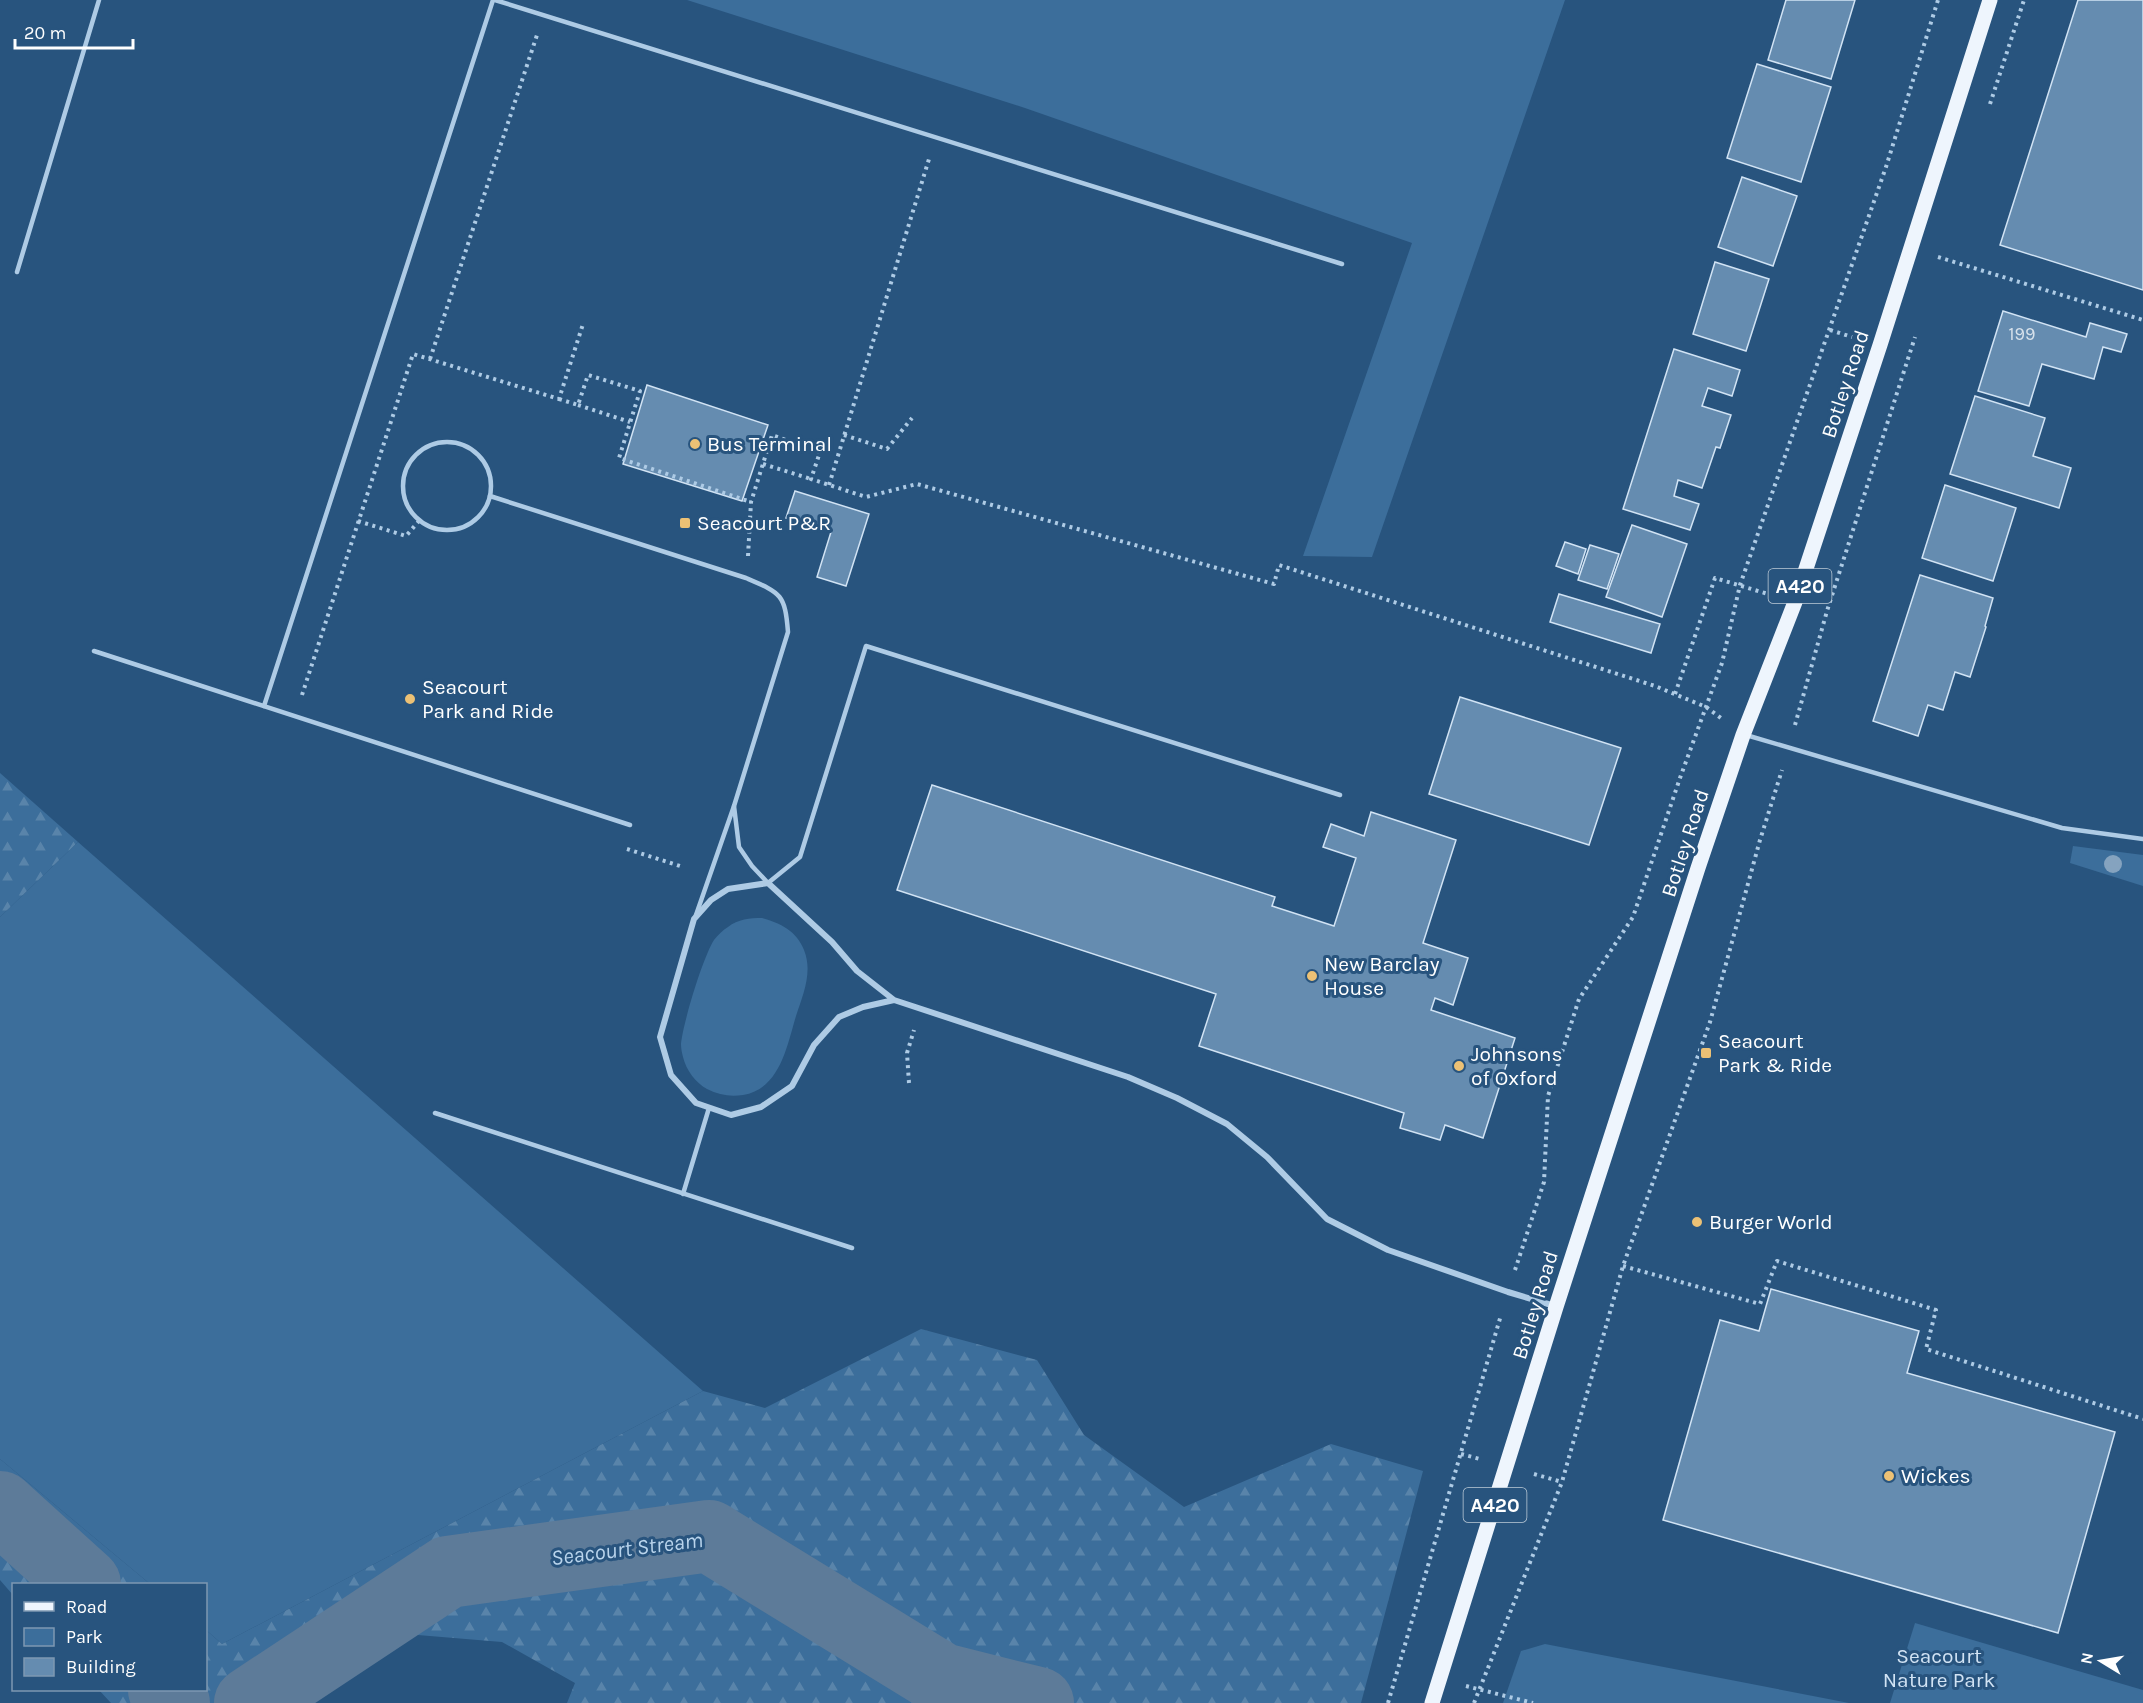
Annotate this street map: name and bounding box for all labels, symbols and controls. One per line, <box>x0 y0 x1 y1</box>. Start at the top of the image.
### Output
scale bar <box>15 12 134 50</box>
text: 20 m <box>24 22 66 44</box>
house number: 199 <box>2009 323 2035 345</box>
street label: Botley Road <box>1816 327 1874 441</box>
place label: Bus Terminal <box>707 432 832 456</box>
marker: Bus Terminal <box>688 437 702 451</box>
place label: Seacourt P&R <box>697 511 831 535</box>
marker: Seacourt P&R <box>678 516 692 530</box>
road number: A420 <box>1768 569 1832 603</box>
place label: Seacourt Park and Ride <box>422 675 554 723</box>
marker: Seacourt Park and Ride <box>403 692 417 706</box>
street label: Botley Road <box>1656 786 1714 900</box>
place label: New Barclay House <box>1324 952 1440 1000</box>
marker: New Barclay House <box>1305 969 1319 983</box>
place label: Seacourt Park & Ride <box>1718 1029 1832 1077</box>
place label: Johnsons of Oxford <box>1471 1042 1563 1090</box>
marker: Seacourt Park & Ride <box>1699 1046 1713 1060</box>
marker: Johnsons of Oxford <box>1452 1059 1466 1073</box>
place label: Burger World <box>1709 1210 1833 1234</box>
marker: Burger World <box>1690 1215 1704 1229</box>
street label: Botley Road <box>1507 1248 1563 1362</box>
place label: Wickes <box>1901 1464 1971 1488</box>
marker: Wickes <box>1882 1469 1896 1483</box>
road number: A420 <box>1464 1488 1526 1522</box>
water label: Seacourt Stream <box>550 1527 704 1571</box>
legend <box>12 1583 207 1691</box>
text: Road <box>66 1596 107 1618</box>
text: Park <box>66 1626 103 1648</box>
north arrow <box>2071 1631 2131 1691</box>
park label: Seacourt Nature Park <box>1883 1644 1995 1692</box>
text: N <box>2076 1651 2097 1666</box>
text: Building <box>66 1656 136 1678</box>

